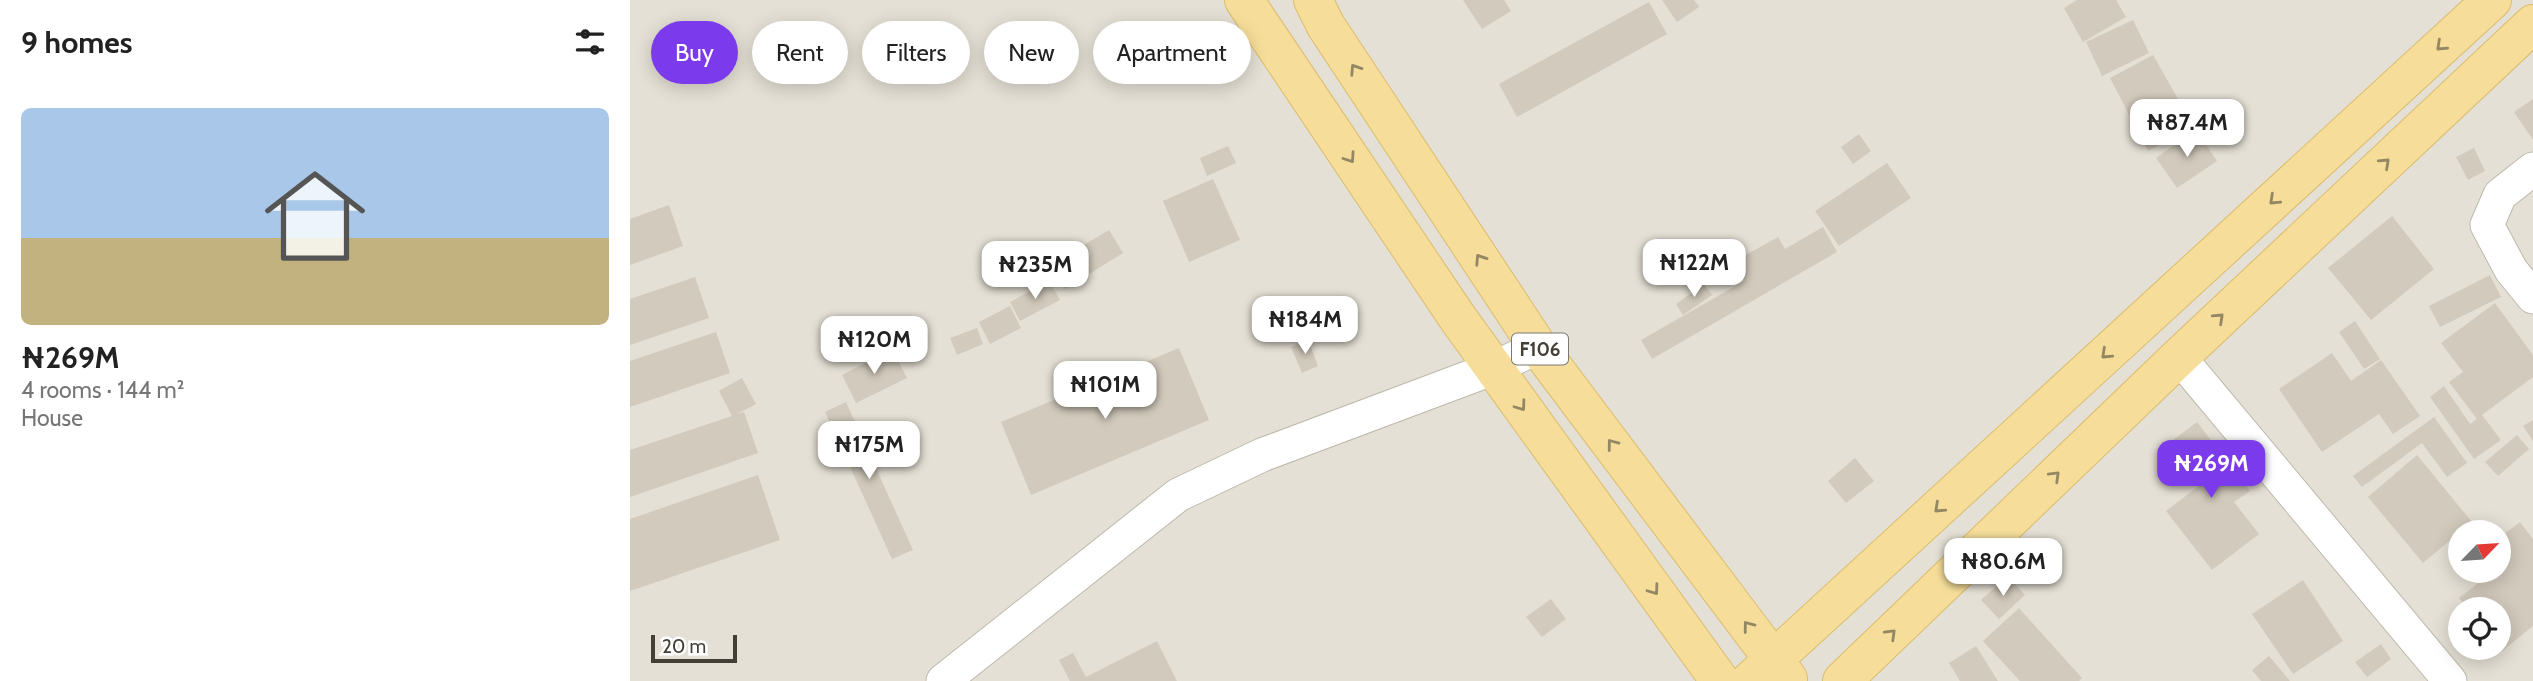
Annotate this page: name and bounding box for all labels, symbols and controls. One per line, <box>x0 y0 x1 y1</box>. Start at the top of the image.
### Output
chip: Buy <box>651 21 738 84</box>
chip: Rent <box>752 21 848 84</box>
chip: Filters <box>862 21 970 84</box>
chip: New <box>984 21 1079 84</box>
chip: Apartment <box>1093 21 1251 84</box>
icon: filters <box>571 23 609 61</box>
text: 9 homes <box>21 24 132 61</box>
one-way arrow <box>2436 38 2449 50</box>
one-way arrow <box>1351 64 1363 77</box>
pin: ₦87.4M <box>2130 100 2244 159</box>
text: ₦87.4M <box>2146 108 2228 136</box>
one-way arrow <box>1342 150 1354 163</box>
icon: home <box>252 153 378 279</box>
one-way arrow <box>2377 158 2390 171</box>
one-way arrow <box>2269 192 2282 204</box>
pin: ₦122M <box>1645 240 1743 299</box>
pin: ₦235M <box>986 242 1084 301</box>
text: ₦122M <box>1659 248 1729 276</box>
text: ₦235M <box>998 250 1072 278</box>
one-way arrow <box>1476 254 1488 267</box>
pin: ₦184M <box>1256 296 1354 356</box>
text: ₦184M <box>1268 305 1342 333</box>
one-way arrow <box>2211 314 2224 327</box>
pin: ₦120M <box>825 316 923 376</box>
text: ₦120M <box>837 325 911 353</box>
road number: F106 <box>1512 334 1568 364</box>
text: ₦269M <box>21 339 120 376</box>
one-way arrow <box>2101 346 2114 358</box>
pin: ₦101M <box>1056 362 1154 421</box>
text: ₦101M <box>1070 370 1140 398</box>
text: 4 rooms · 144 m² <box>21 376 184 404</box>
one-way arrow <box>1513 398 1525 411</box>
text: House <box>21 404 83 432</box>
pin: ₦175M <box>820 421 918 481</box>
text: ₦175M <box>834 430 904 458</box>
one-way arrow <box>1607 440 1620 452</box>
pin: ₦269M <box>2162 440 2260 500</box>
text: ₦269M <box>2173 449 2249 477</box>
one-way arrow <box>2047 471 2060 484</box>
one-way arrow <box>1934 500 1947 512</box>
north arrow <box>2448 520 2511 583</box>
map controls <box>2448 520 2511 660</box>
pin: ₦80.6M <box>1946 538 2060 598</box>
text: ₦80.6M <box>1960 547 2046 575</box>
one-way arrow <box>1646 582 1658 595</box>
button: locate <box>2448 597 2511 660</box>
one-way arrow <box>1744 622 1756 634</box>
one-way arrow <box>1883 629 1896 642</box>
scale bar <box>651 632 737 664</box>
text: 20 m <box>662 635 706 658</box>

